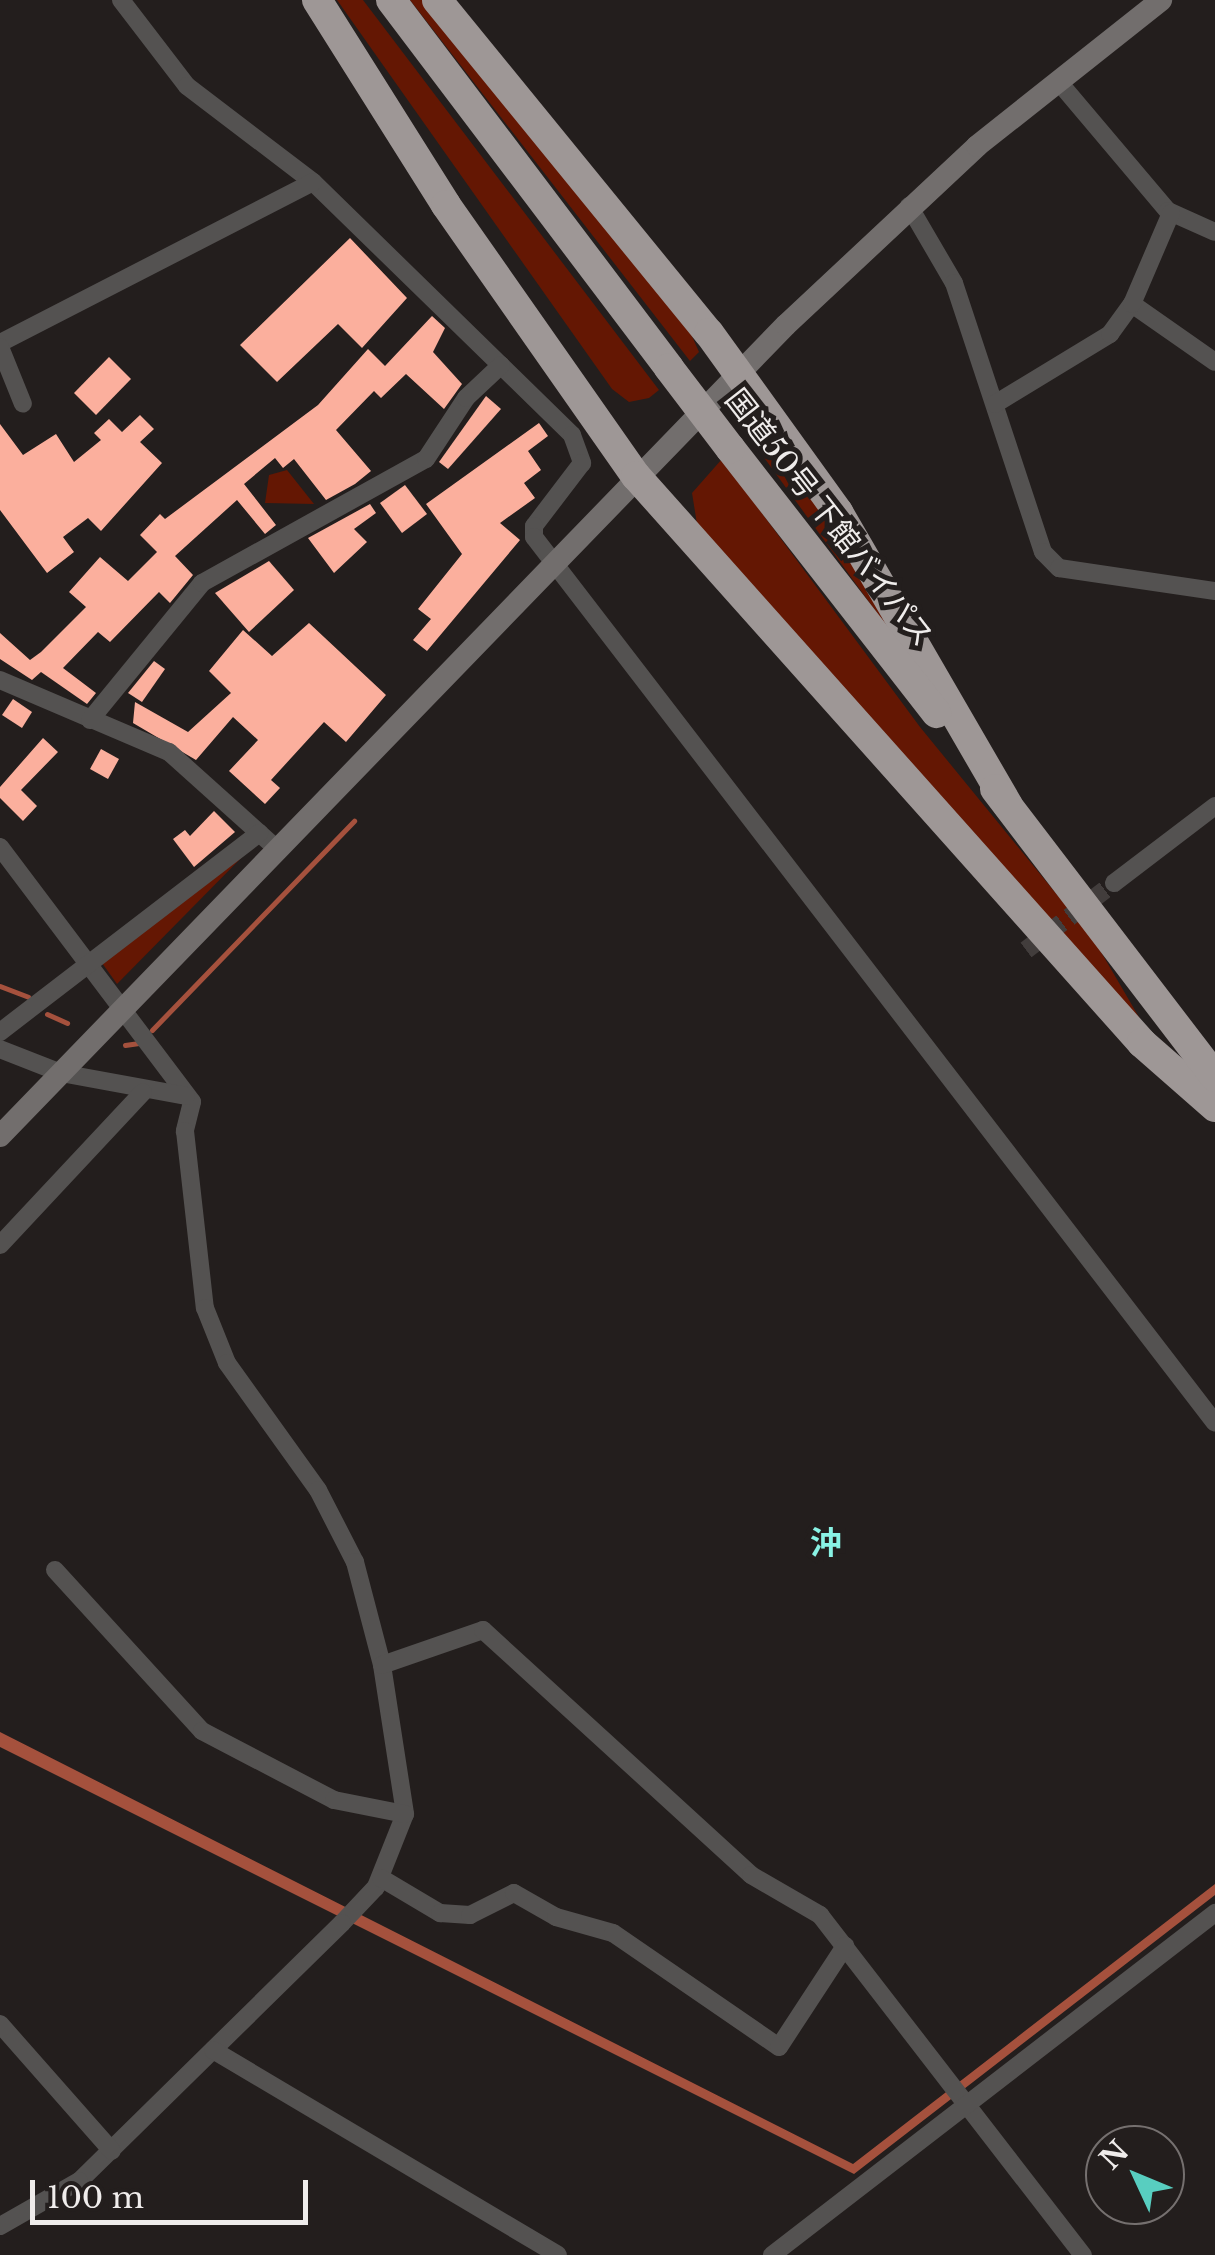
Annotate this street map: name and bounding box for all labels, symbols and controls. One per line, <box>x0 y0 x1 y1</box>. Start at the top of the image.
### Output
street label: 国道50号 下館バイパス <box>717 382 941 654</box>
district label: 沖 <box>810 1524 842 1562</box>
north arrow <box>1085 2125 1185 2225</box>
text: N <box>1093 2134 1136 2177</box>
scale bar <box>35 2160 312 2222</box>
text: 100 m <box>47 2179 144 2216</box>

